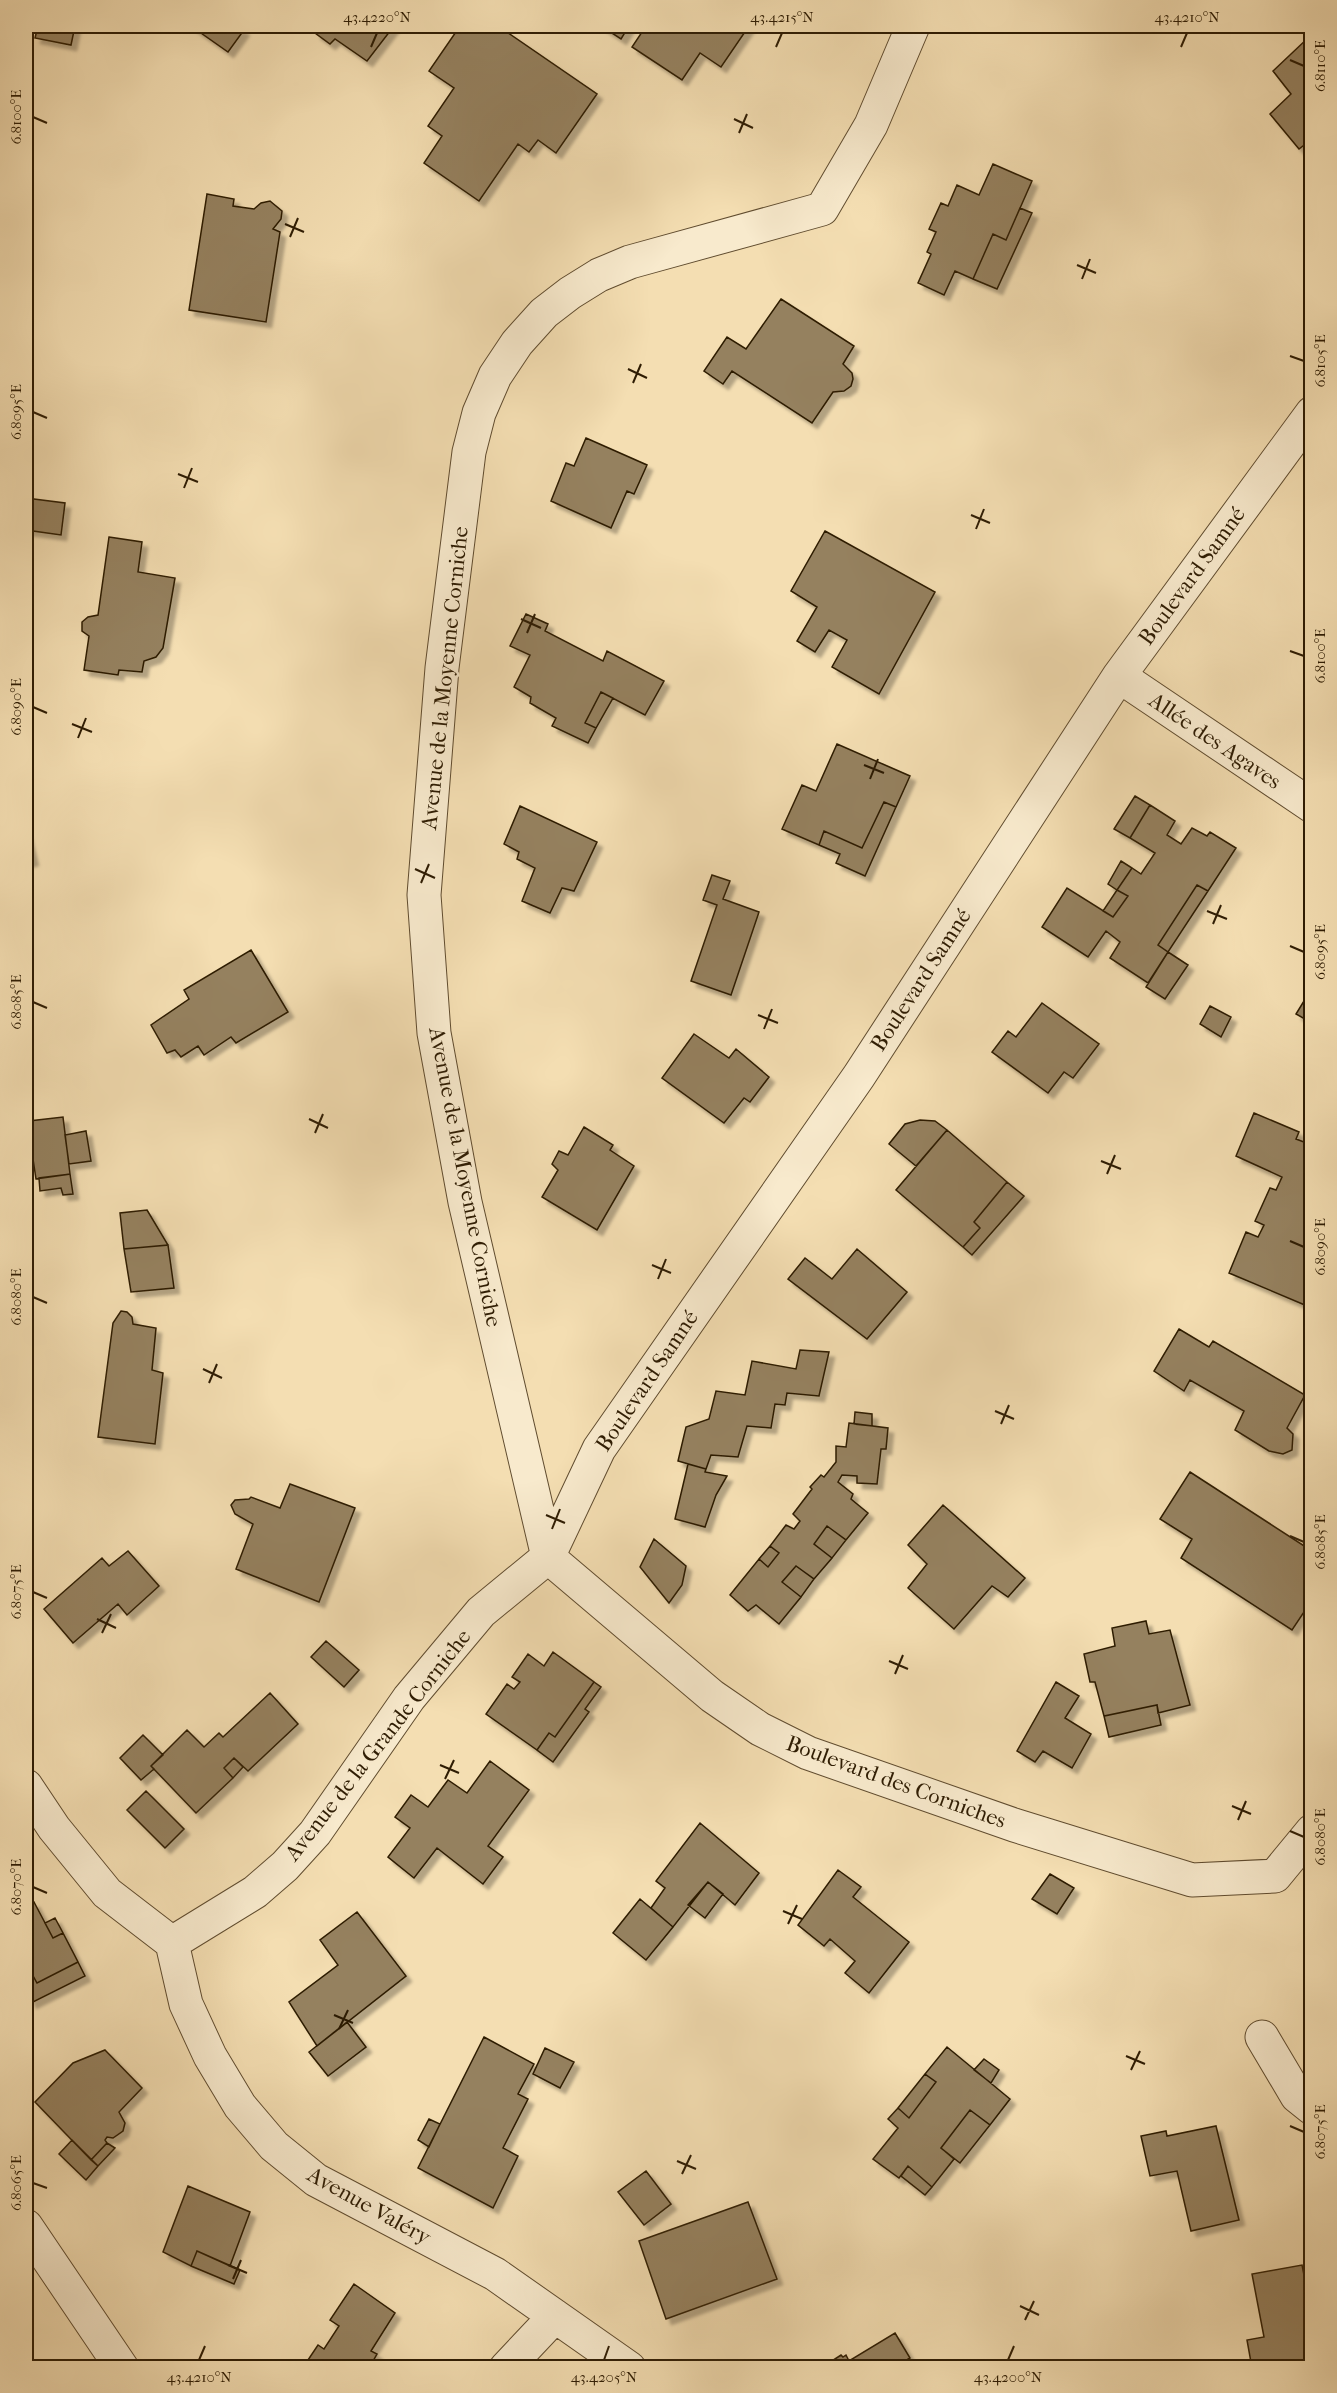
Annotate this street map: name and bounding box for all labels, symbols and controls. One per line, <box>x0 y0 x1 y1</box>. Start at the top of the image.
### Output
text: 43.4220°N <box>343 8 411 26</box>
text: 43.4215°N <box>750 8 814 26</box>
text: 43.4210°N <box>1154 8 1220 26</box>
text: 6.8110°E <box>1311 40 1329 92</box>
text: 6.8100°E <box>7 90 25 145</box>
text: 6.8105°E <box>1311 334 1329 388</box>
text: 6.8095°E <box>7 384 25 440</box>
street label: Boulevard Samné <box>1133 502 1251 650</box>
street label: Avenue de la Moyenne Corniche <box>416 525 474 832</box>
text: 6.8100°E <box>1311 629 1329 684</box>
text: 6.8090°E <box>7 678 25 736</box>
street label: Allée des Agaves <box>1143 687 1286 795</box>
street label: Boulevard Samné <box>865 904 977 1056</box>
text: 6.8095°E <box>1311 924 1329 980</box>
text: 6.8085°E <box>7 974 25 1030</box>
street label: Avenue de la Moyenne Corniche <box>423 1024 507 1329</box>
text: 6.8090°E <box>1311 1218 1329 1276</box>
text: 6.8080°E <box>7 1268 25 1326</box>
street label: Boulevard Samné <box>590 1305 704 1456</box>
text: 6.8085°E <box>1311 1514 1329 1570</box>
text: 6.8075°E <box>7 1564 25 1620</box>
street label: Avenue de la Grande Corniche <box>279 1624 477 1867</box>
street label: Boulevard des Corniches <box>783 1730 1009 1834</box>
text: 6.8080°E <box>1311 1808 1329 1866</box>
text: 6.8070°E <box>7 1859 25 1915</box>
text: 6.8075°E <box>1311 2104 1329 2160</box>
text: 6.8065°E <box>7 2155 25 2211</box>
street label: Avenue Valéry <box>302 2161 436 2251</box>
text: 43.4210°N <box>166 2368 232 2386</box>
text: 43.4205°N <box>571 2368 638 2386</box>
text: 43.4200°N <box>974 2368 1043 2386</box>

